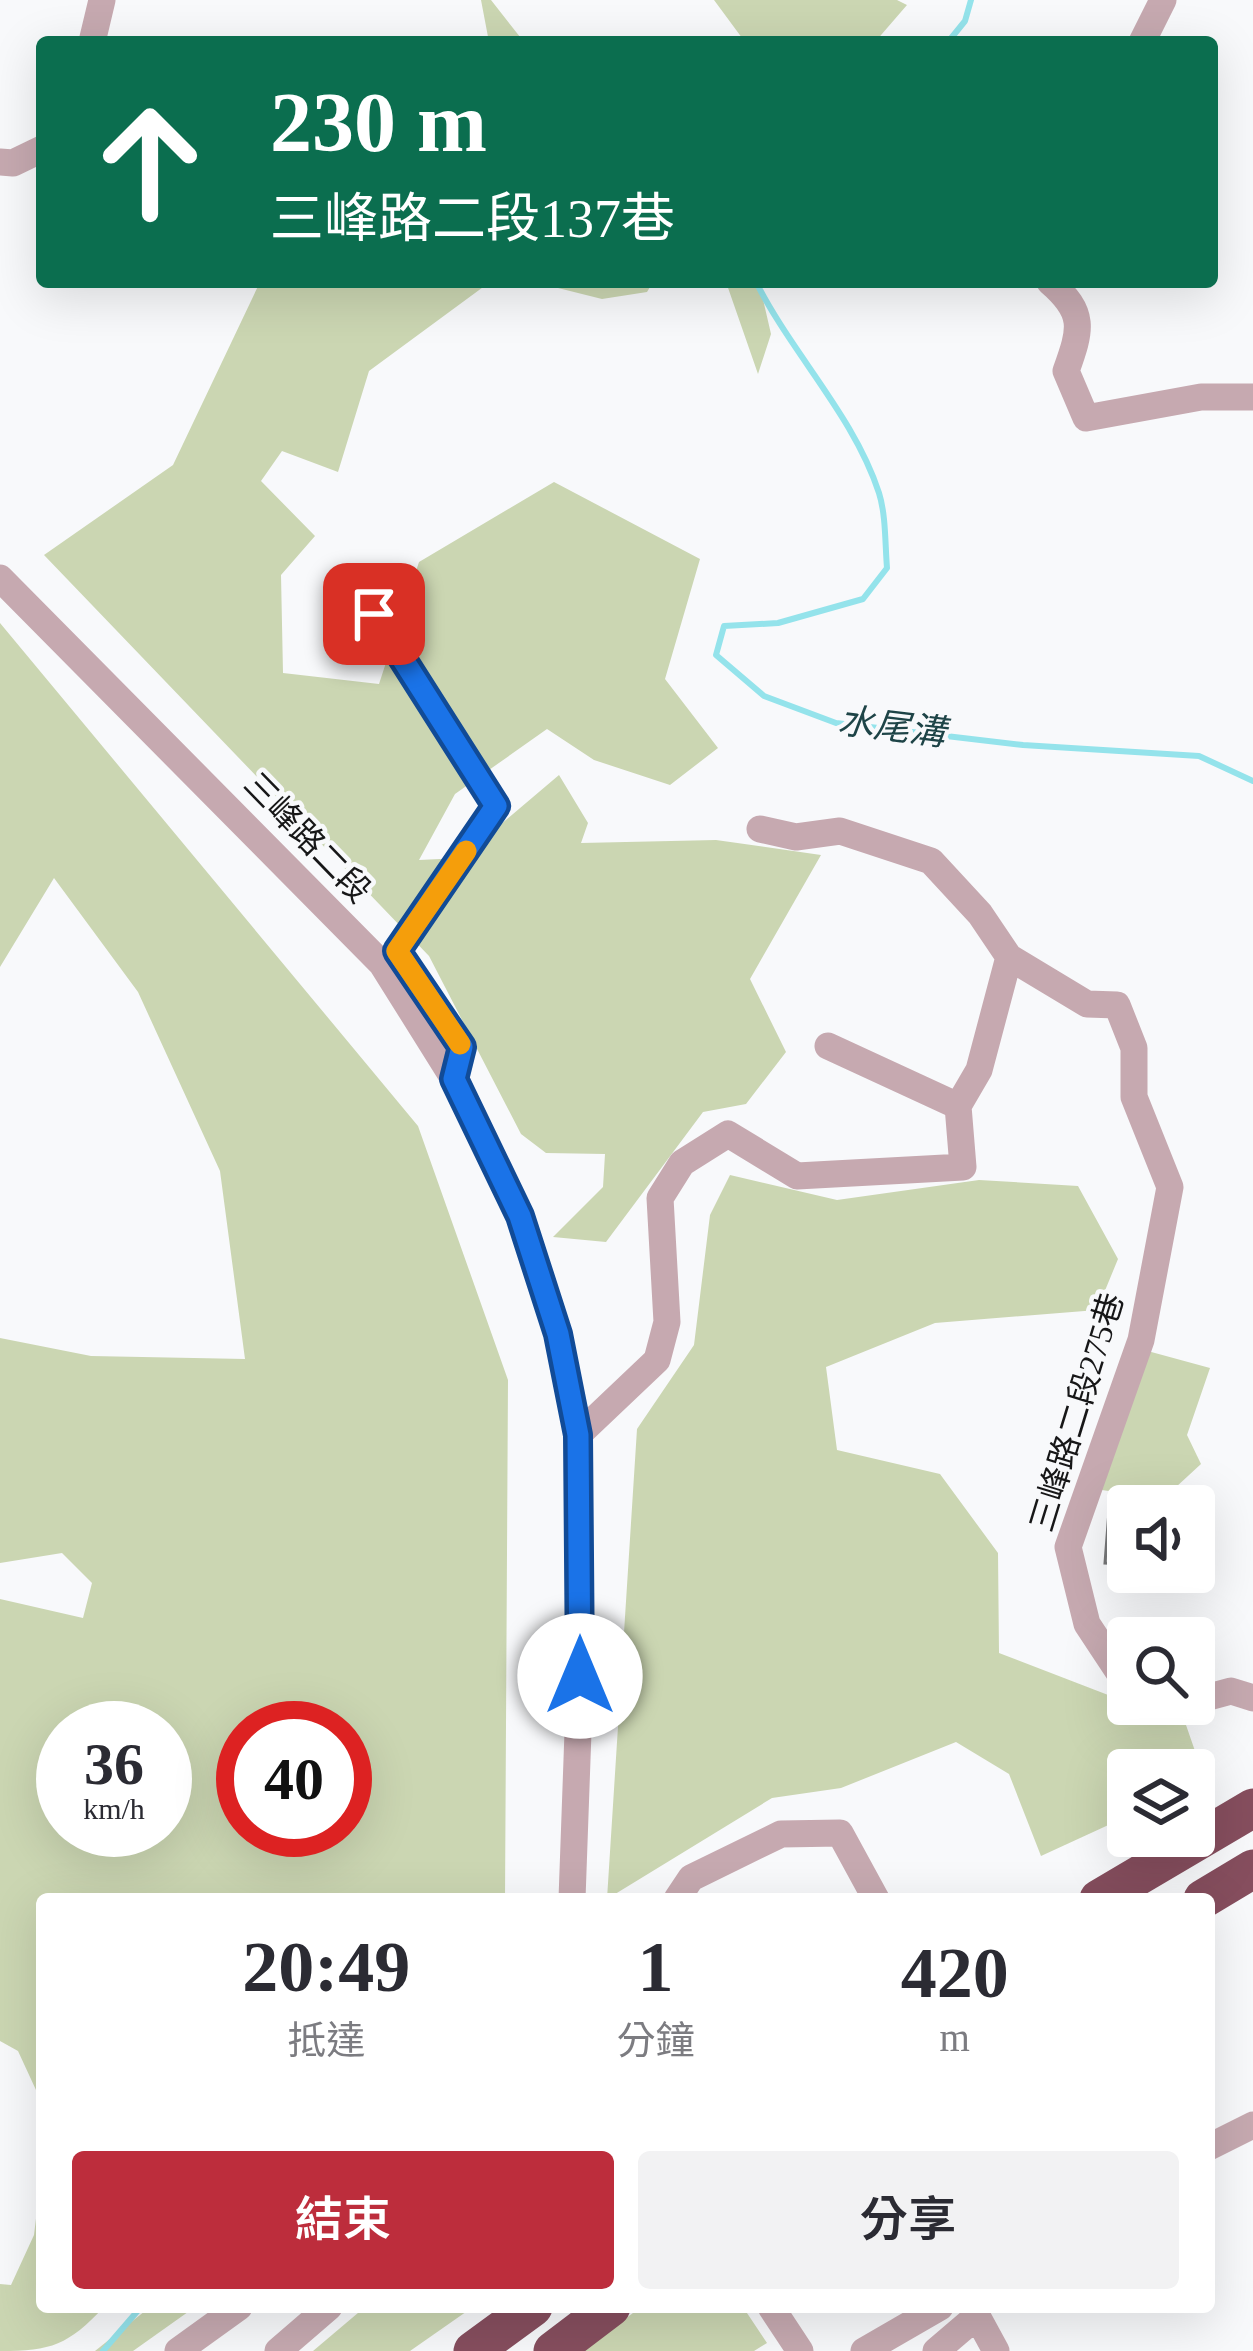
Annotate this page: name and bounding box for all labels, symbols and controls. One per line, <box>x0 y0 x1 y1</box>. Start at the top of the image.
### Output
text: 230 m <box>270 76 487 169</box>
icon: ahead <box>72 84 228 240</box>
text: 三峰路二段137巷 <box>270 189 675 249</box>
pin <box>323 563 425 665</box>
icon: arrive <box>341 581 407 647</box>
water label: 水尾溝 <box>836 701 953 754</box>
street label: 三峰路二段 <box>237 766 378 910</box>
street label: 三峰路二段275巷 <box>1024 1289 1130 1536</box>
map controls <box>1107 1485 1215 1857</box>
button: sound <box>1107 1485 1215 1593</box>
position arrow <box>517 1613 643 1739</box>
button: search <box>1107 1617 1215 1725</box>
speed limit sign: 40 <box>216 1701 372 1857</box>
text: 36 <box>84 1731 144 1797</box>
button: layers <box>1107 1749 1215 1857</box>
text: km/h <box>83 1792 145 1825</box>
text: 20:49 <box>242 1927 410 2007</box>
text: 1 <box>637 1927 673 2007</box>
text: 420 <box>901 1933 1009 2013</box>
text: m <box>940 2016 970 2059</box>
text: 抵達 <box>287 2019 365 2062</box>
text: 分鐘 <box>616 2019 695 2062</box>
button: 結束 <box>72 2151 614 2289</box>
button: 分享 <box>638 2151 1179 2289</box>

